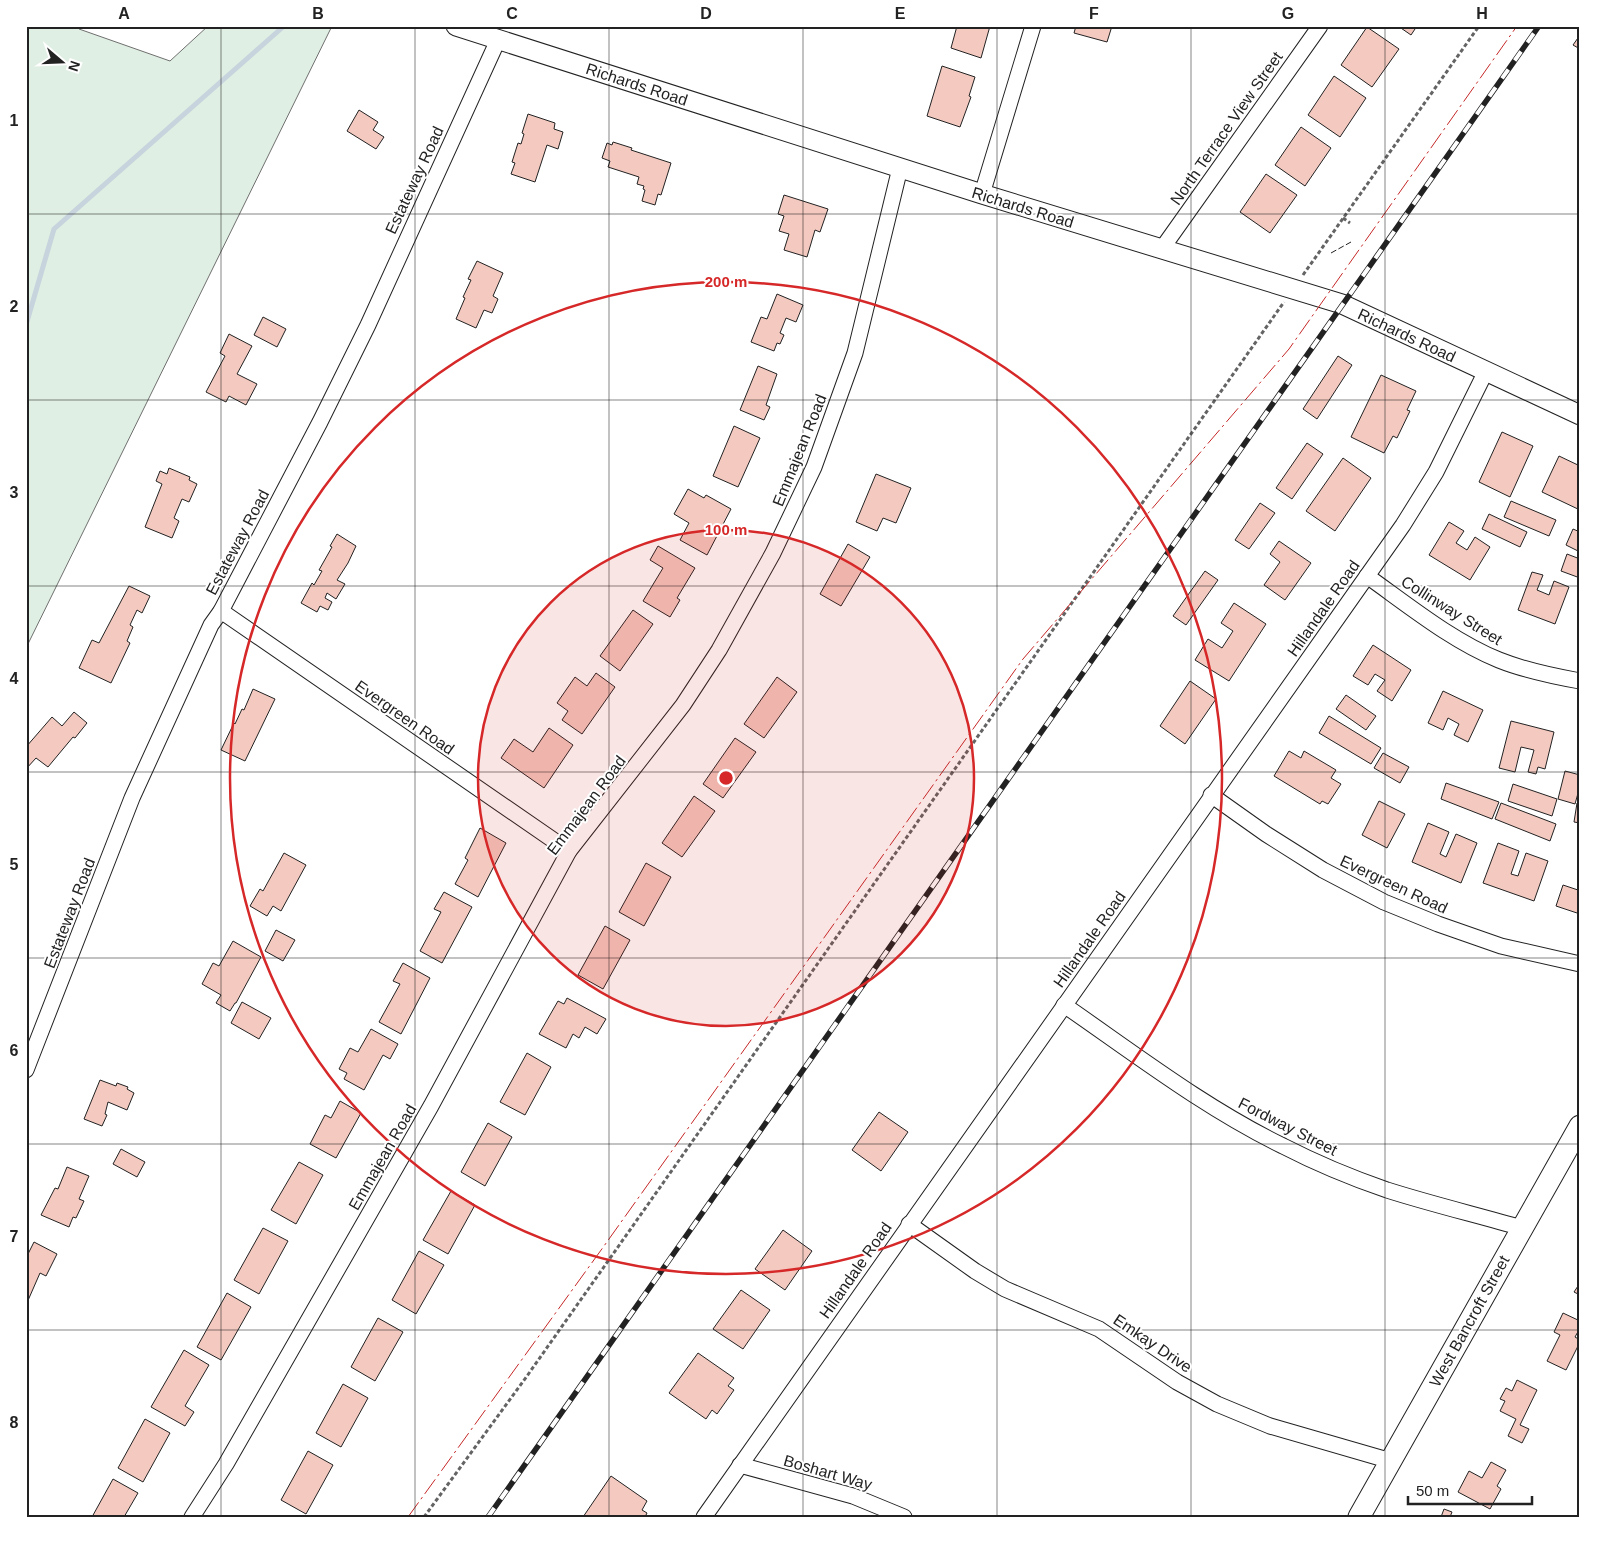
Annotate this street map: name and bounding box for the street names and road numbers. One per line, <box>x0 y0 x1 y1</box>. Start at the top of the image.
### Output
street label: North Terrace View Street <box>1167 48 1286 208</box>
street label: Richards Road <box>584 60 690 109</box>
street label: Estateway Road <box>382 124 447 237</box>
street label: Richards Road <box>970 184 1076 231</box>
street label: Richards Road <box>1355 305 1458 366</box>
street label: Emmajean Road <box>769 392 830 509</box>
street label: Estateway Road <box>203 487 272 598</box>
street label: Hillandale Road <box>1284 557 1363 659</box>
street label: Collinway Street <box>1398 573 1506 649</box>
street label: Evergreen Road <box>352 677 457 758</box>
street label: Emmajean Road <box>544 753 629 858</box>
street label: Evergreen Road <box>1337 852 1450 917</box>
street label: Estateway Road <box>41 856 98 971</box>
street label: Hillandale Road <box>1050 888 1129 990</box>
street label: Fordway Street <box>1236 1094 1340 1159</box>
street label: Emmajean Road <box>345 1101 420 1213</box>
street label: Hillandale Road <box>816 1219 895 1321</box>
street label: West Bancroft Street <box>1426 1252 1513 1390</box>
street label: Emkay Drive <box>1110 1311 1195 1376</box>
street label: Boshart Way <box>782 1452 874 1493</box>

